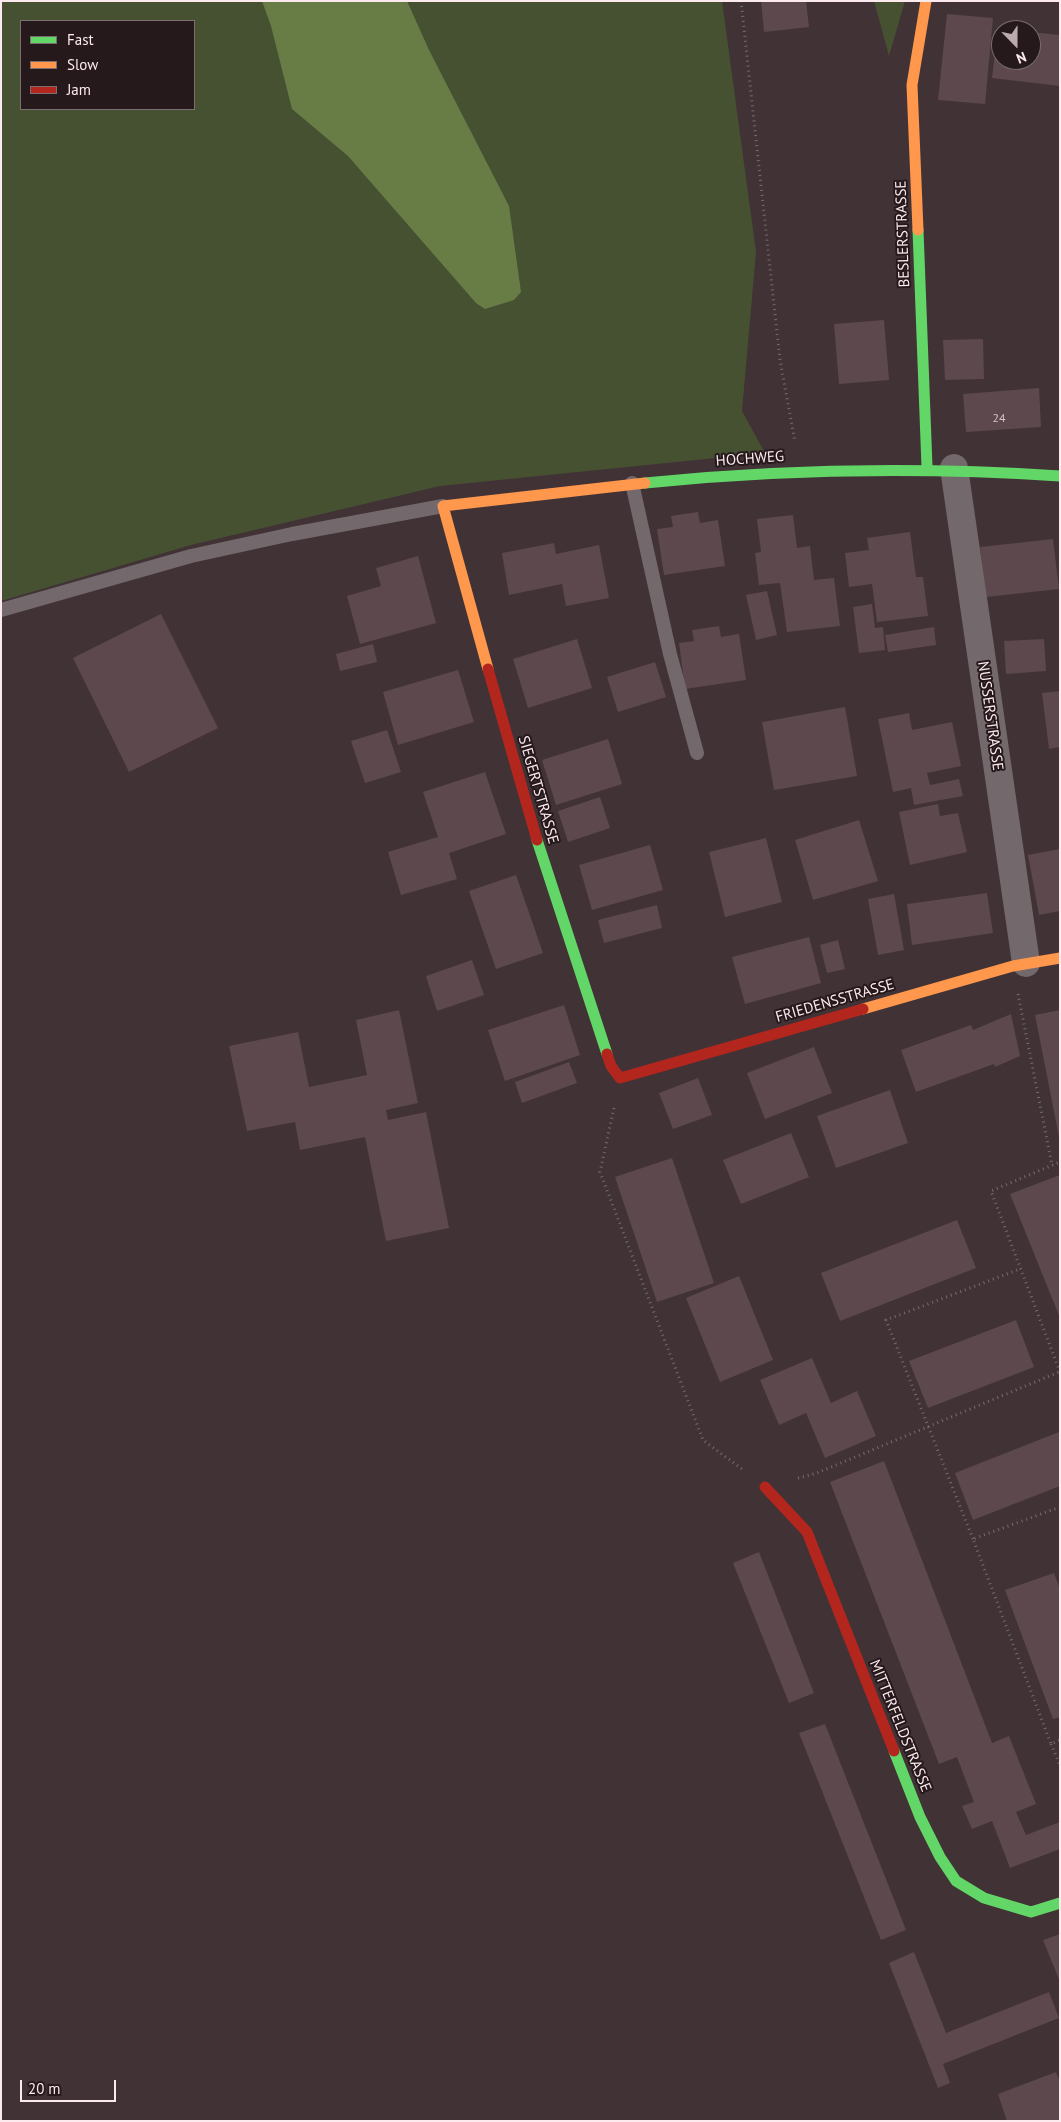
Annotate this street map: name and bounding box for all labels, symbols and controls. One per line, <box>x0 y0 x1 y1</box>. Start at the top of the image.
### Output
legend <box>20 20 195 110</box>
north arrow <box>991 20 1041 70</box>
text: Fast <box>67 30 94 49</box>
text: N <box>1014 48 1029 68</box>
text: Slow <box>67 55 98 74</box>
text: Jam <box>67 80 91 99</box>
street label: BESLERSTRASSE <box>892 180 914 288</box>
house number: 24 <box>992 412 1006 426</box>
street label: HOCHWEG <box>715 448 785 470</box>
street label: NUSSERSTRASSE <box>973 660 1007 772</box>
street label: SIEGERTSTRASSE <box>514 734 562 846</box>
street label: FRIEDENSSTRASSE <box>774 975 896 1027</box>
street label: MITTERFELDSTRASSE <box>865 1657 935 1795</box>
scale bar <box>22 2070 119 2102</box>
text: 20 m <box>28 2079 61 2098</box>

